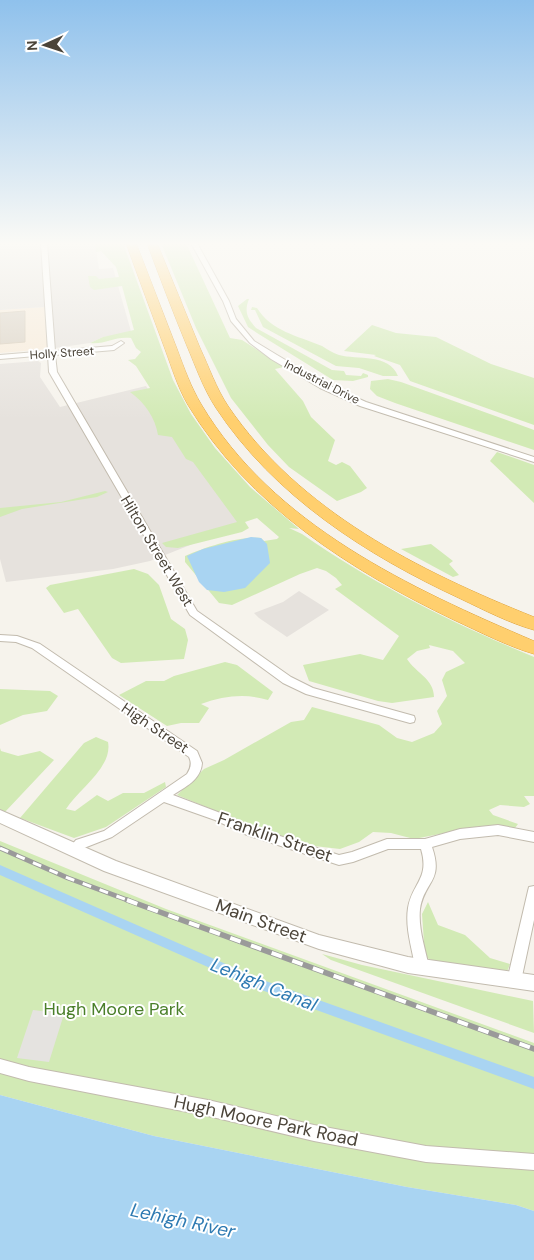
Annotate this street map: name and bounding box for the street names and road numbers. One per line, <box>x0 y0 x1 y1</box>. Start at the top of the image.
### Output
street label: Holly Street <box>29 343 95 363</box>
street label: Industrial Drive <box>282 356 363 408</box>
street label: Hilton Street West <box>116 492 198 610</box>
street label: High Street <box>117 698 193 758</box>
street label: Franklin Street <box>214 806 336 868</box>
street label: Main Street <box>212 893 310 949</box>
street label: Hugh Moore Park Road <box>172 1090 360 1152</box>

